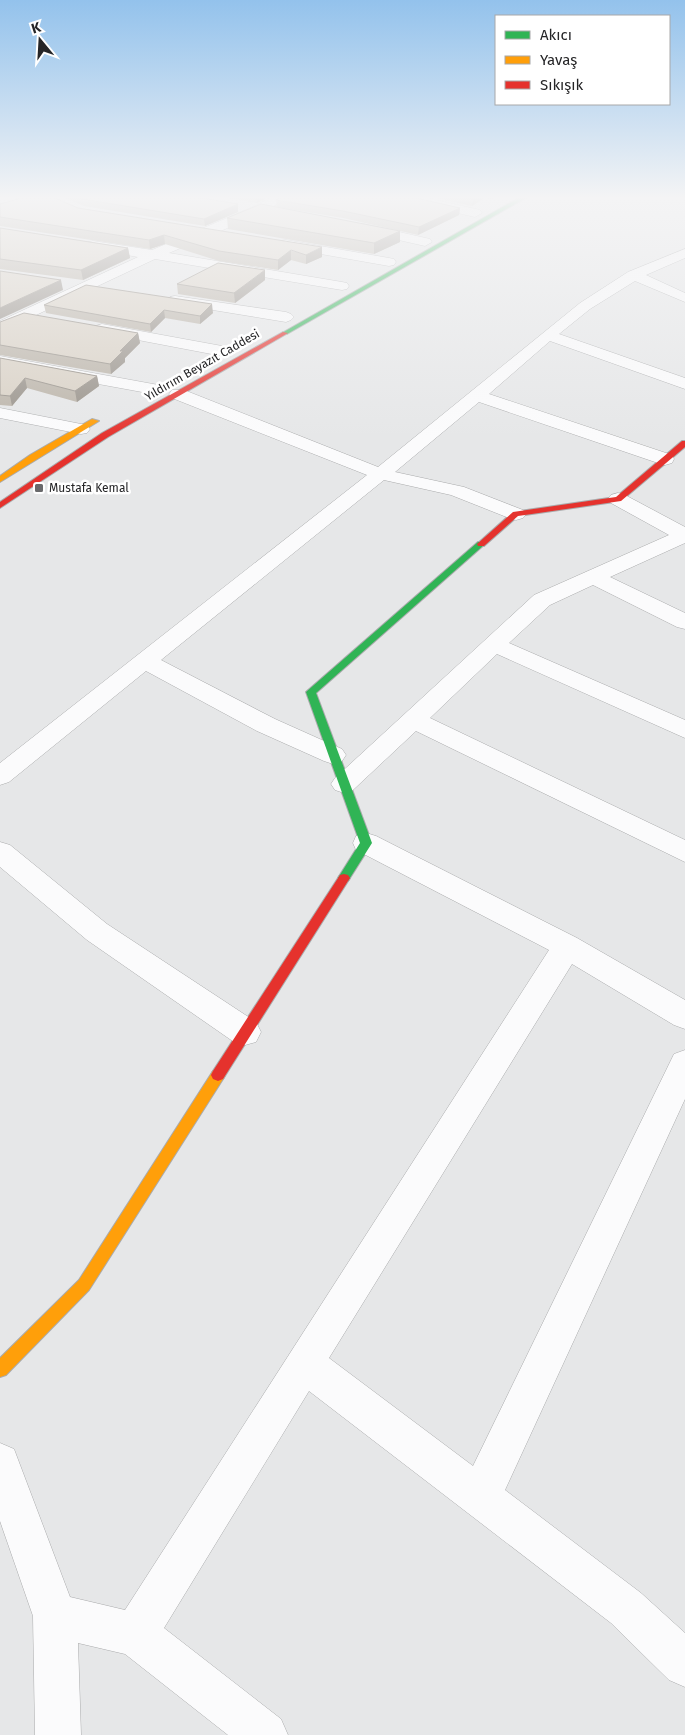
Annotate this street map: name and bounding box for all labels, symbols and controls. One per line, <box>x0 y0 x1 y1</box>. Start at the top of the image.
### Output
north arrow <box>15 15 65 65</box>
legend <box>495 15 670 105</box>
text: K <box>29 18 44 38</box>
text: Akıcı <box>540 26 572 44</box>
text: Yavaş <box>540 51 577 69</box>
text: Sıkışık <box>540 76 584 94</box>
street label: Yıldırım Beyazıt Caddesi <box>142 326 262 404</box>
place label: Mustafa Kemal <box>49 481 129 495</box>
marker: Mustafa Kemal <box>33 482 45 494</box>

